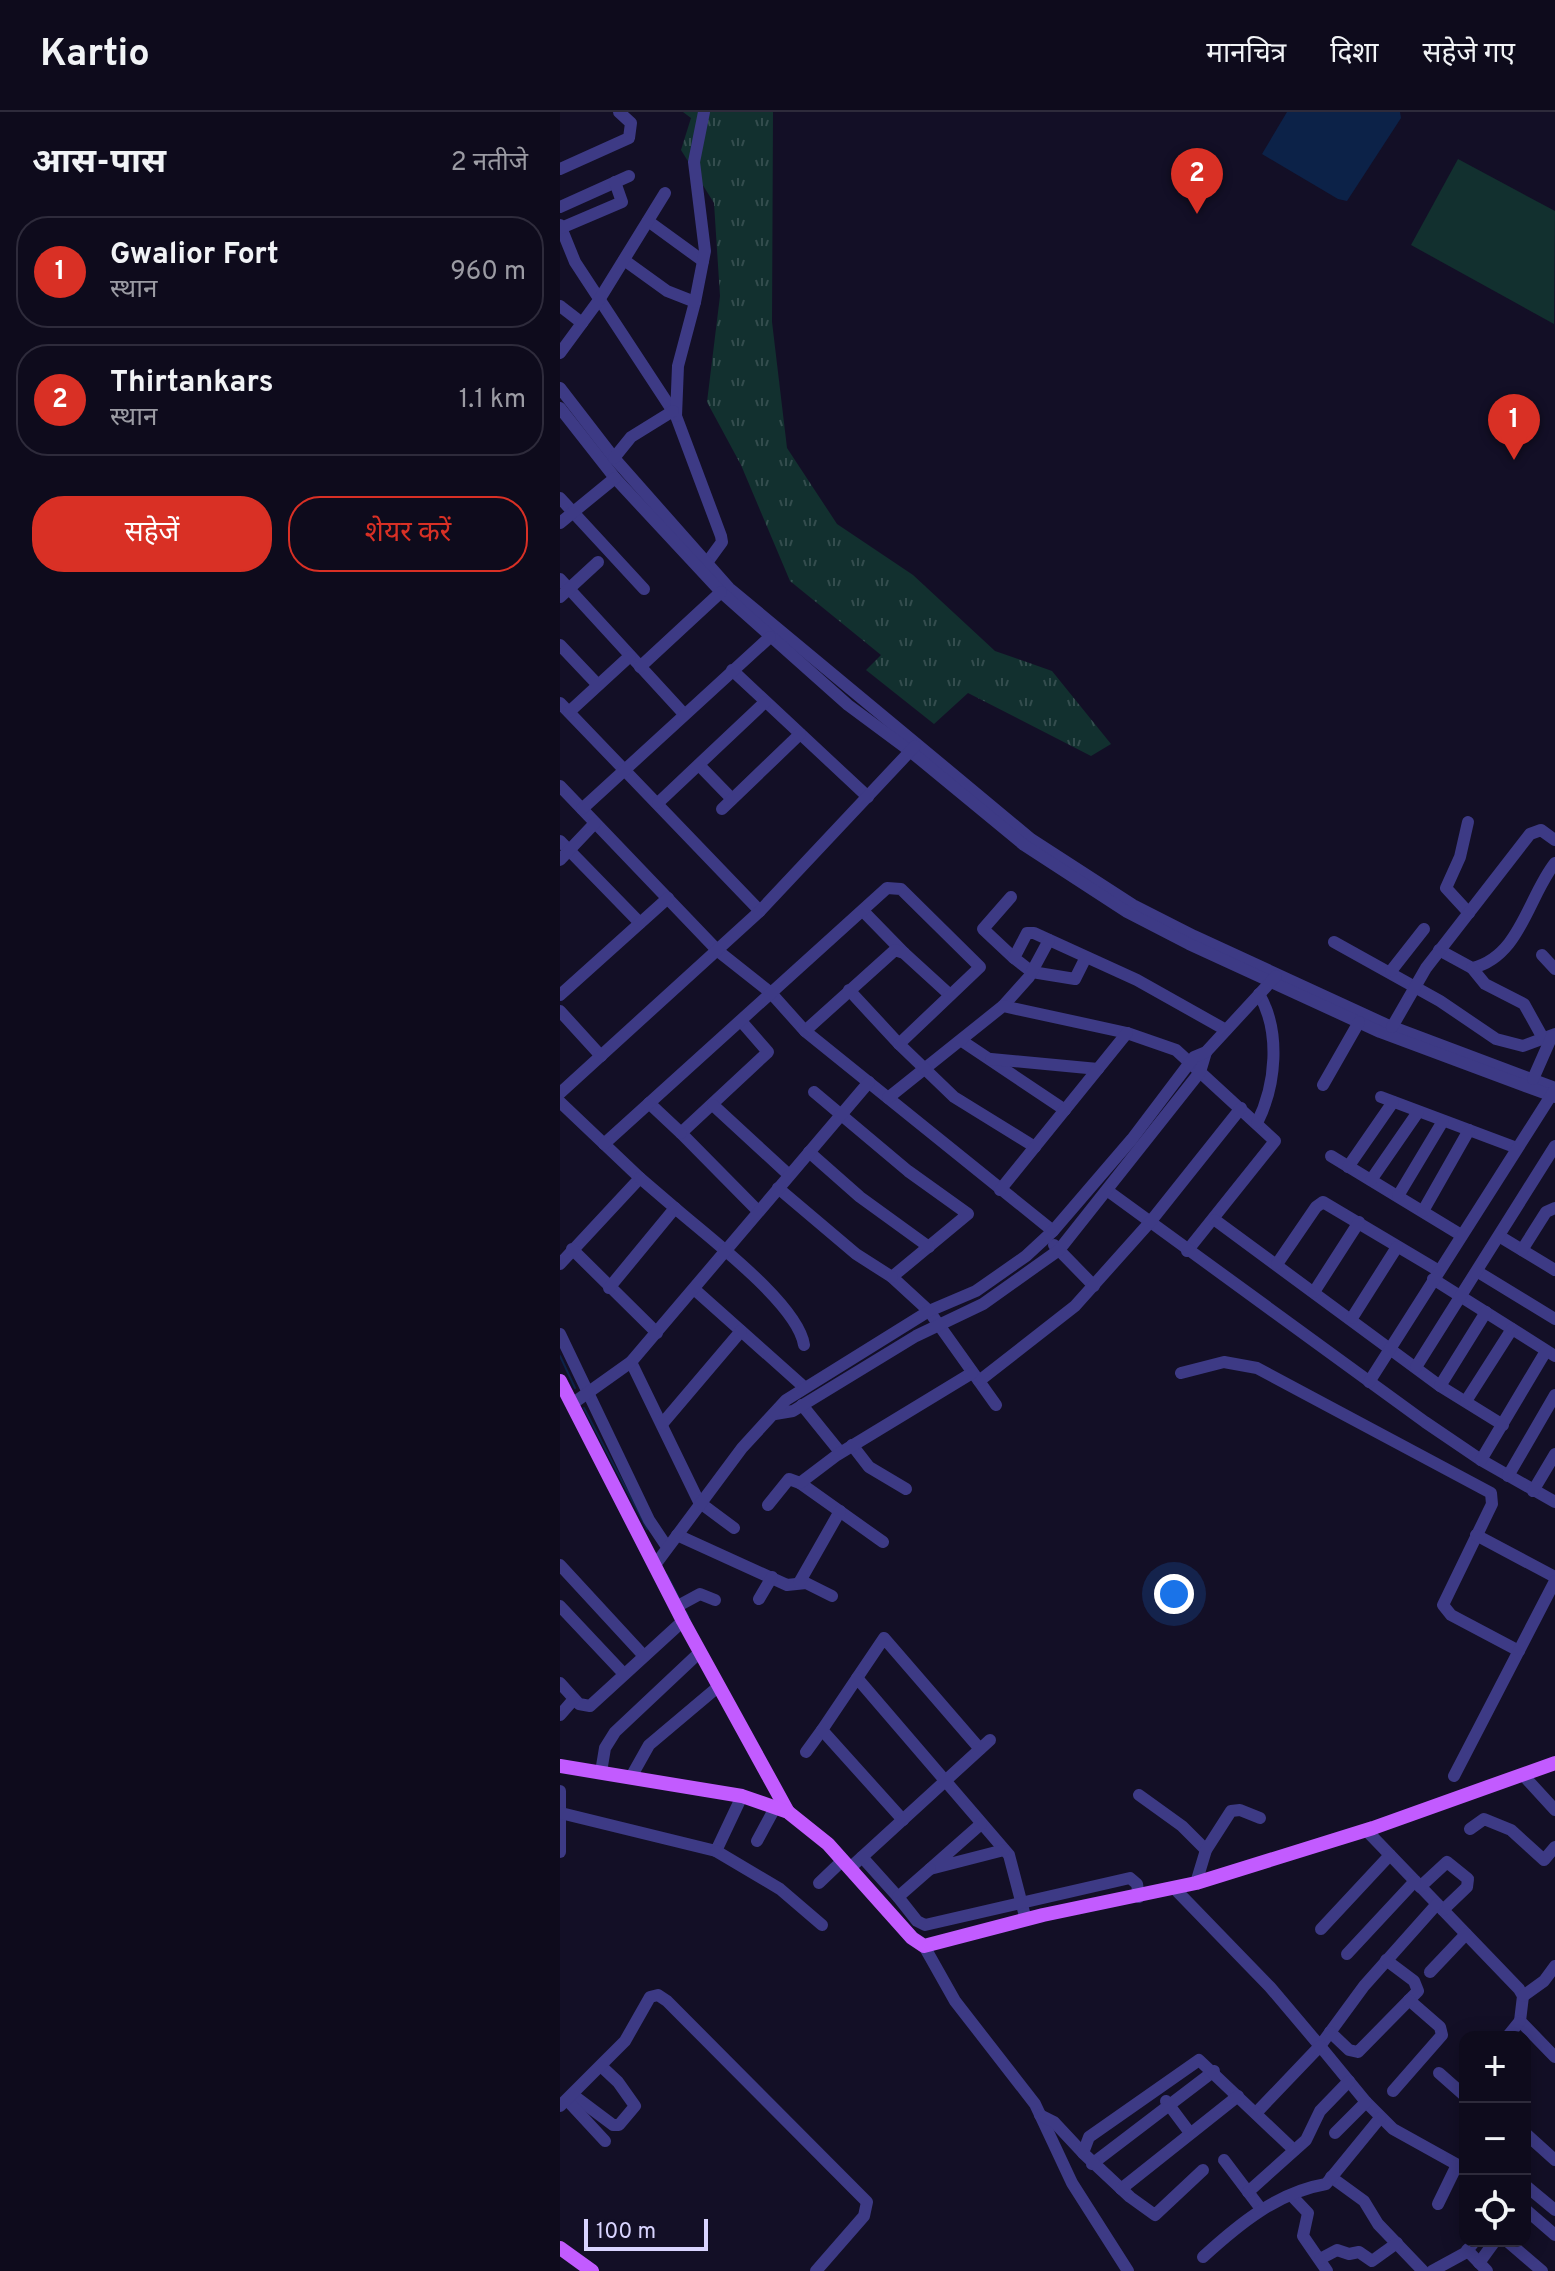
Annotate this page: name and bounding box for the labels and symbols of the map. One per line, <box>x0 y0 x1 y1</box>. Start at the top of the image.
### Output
pin: 2 <box>1171 148 1223 214</box>
pin: 1 <box>1488 394 1540 460</box>
your location <box>1154 1574 1194 1614</box>
scale bar <box>584 2215 708 2251</box>

